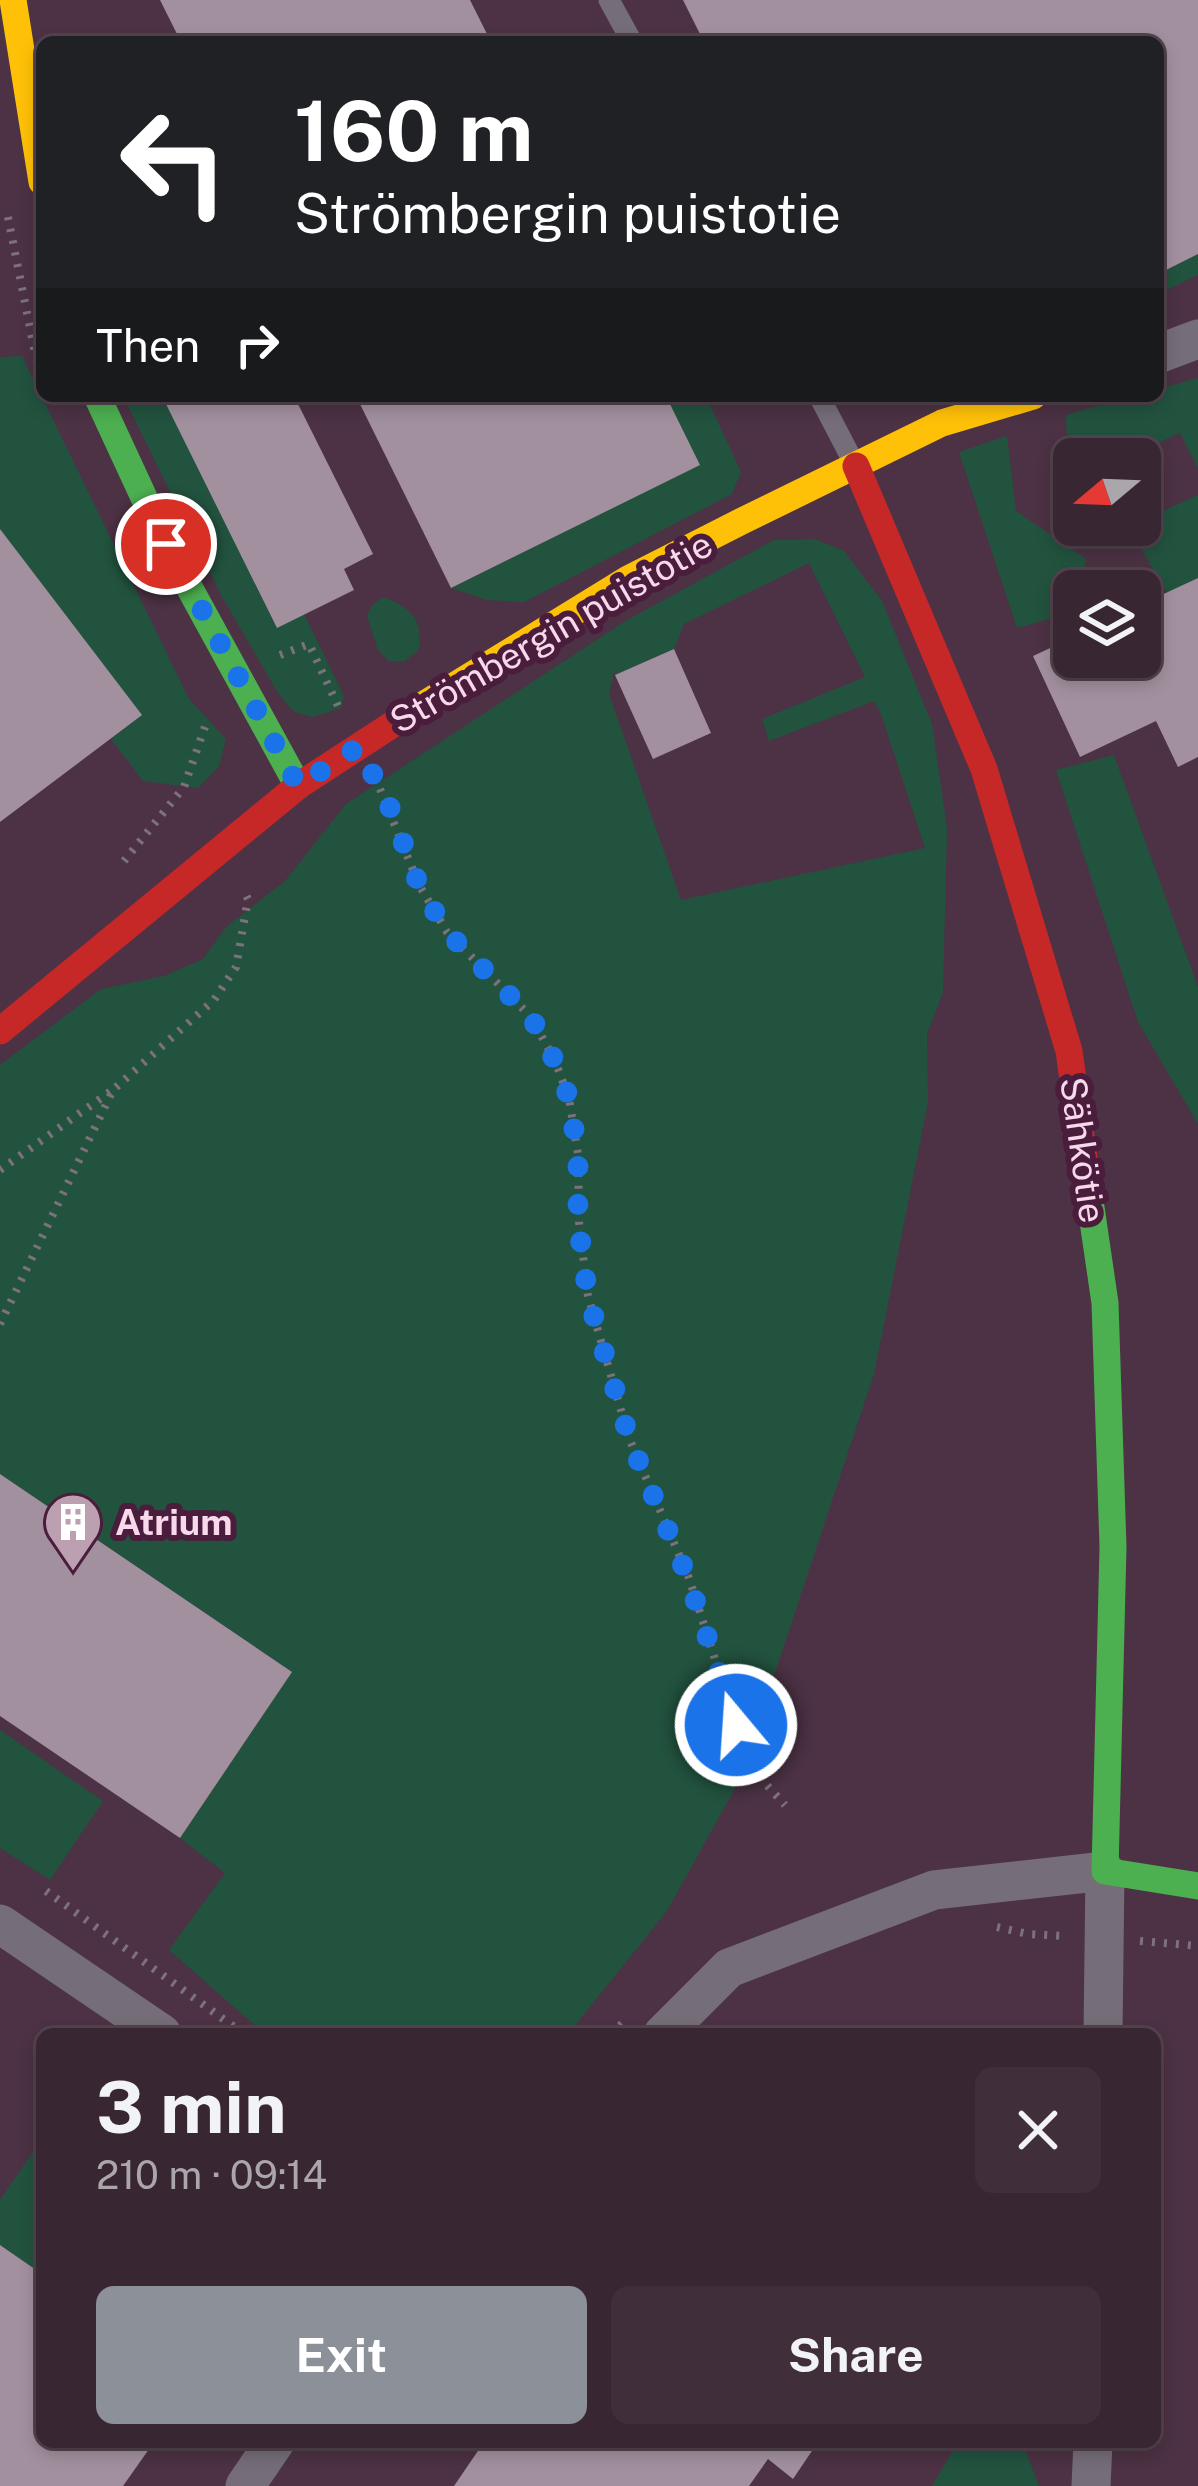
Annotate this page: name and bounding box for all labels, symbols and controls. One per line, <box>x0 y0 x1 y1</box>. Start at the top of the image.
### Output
text: 160 m <box>294 81 533 180</box>
icon: left <box>96 84 252 240</box>
text: Strömbergin puistotie <box>294 182 841 245</box>
icon: right <box>224 312 290 378</box>
text: Then <box>96 319 200 372</box>
north arrow <box>1053 438 1161 546</box>
map controls <box>1053 438 1161 678</box>
pin <box>115 493 217 595</box>
icon: arrive <box>133 511 199 577</box>
street label: Strömbergin puistotie <box>383 523 719 741</box>
button: layers <box>1053 570 1161 678</box>
street label: Sähkötie <box>1052 1074 1114 1226</box>
building icon: Atrium <box>42 1491 104 1573</box>
place label: Atrium <box>115 1501 233 1543</box>
position arrow <box>673 1662 799 1788</box>
text: 3 min <box>96 2065 287 2149</box>
button: close <box>975 2067 1101 2193</box>
text: 210 m · 09:14 <box>96 2152 327 2198</box>
button: Exit <box>96 2286 587 2424</box>
button: Share <box>611 2286 1101 2424</box>

